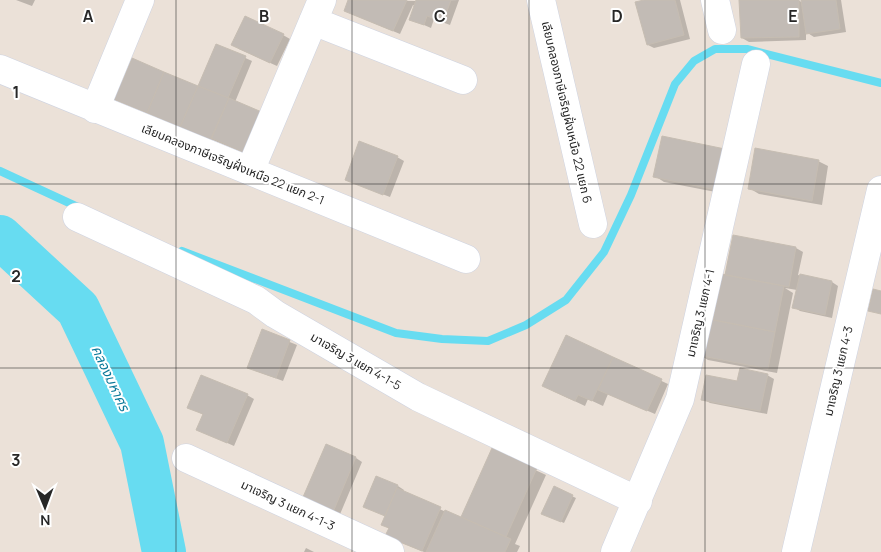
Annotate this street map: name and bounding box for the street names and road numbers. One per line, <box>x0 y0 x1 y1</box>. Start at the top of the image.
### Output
street label: เลียบคลองภาษีเจริญฝั่งเหนือ 22 แยก 6 <box>538 19 596 205</box>
street label: เลียบคลองภาษีเจริญฝั่งเหนือ 22 แยก 2-1 <box>139 119 327 209</box>
street label: มาเจริญ 3 แยก 4-1 <box>682 267 718 359</box>
street label: มาเจริญ 3 แยก 4-3 <box>819 324 857 418</box>
street label: มาเจริญ 3 แยก 4-1-5 <box>308 328 404 394</box>
street label: มาเจริญ 3 แยก 4-1-3 <box>238 476 338 534</box>

